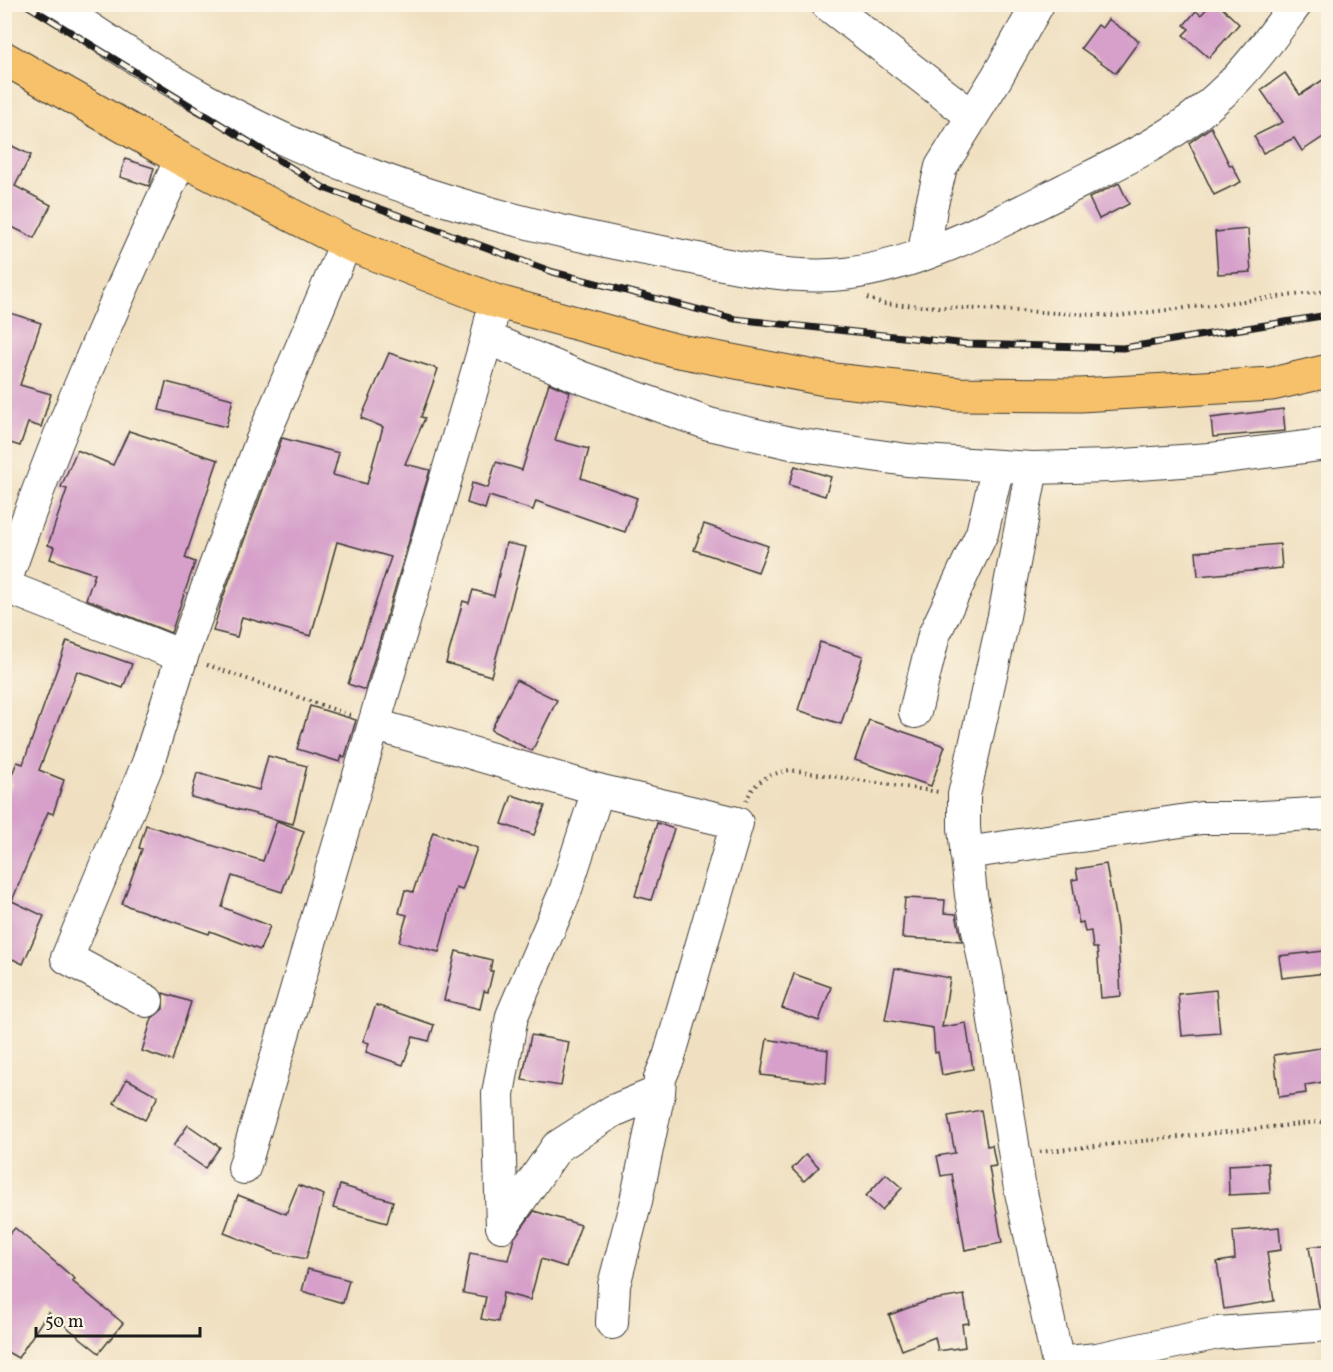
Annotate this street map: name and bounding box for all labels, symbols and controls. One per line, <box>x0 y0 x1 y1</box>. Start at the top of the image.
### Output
scale bar <box>36 1300 200 1338</box>
text: 50 m <box>45 1310 84 1335</box>

